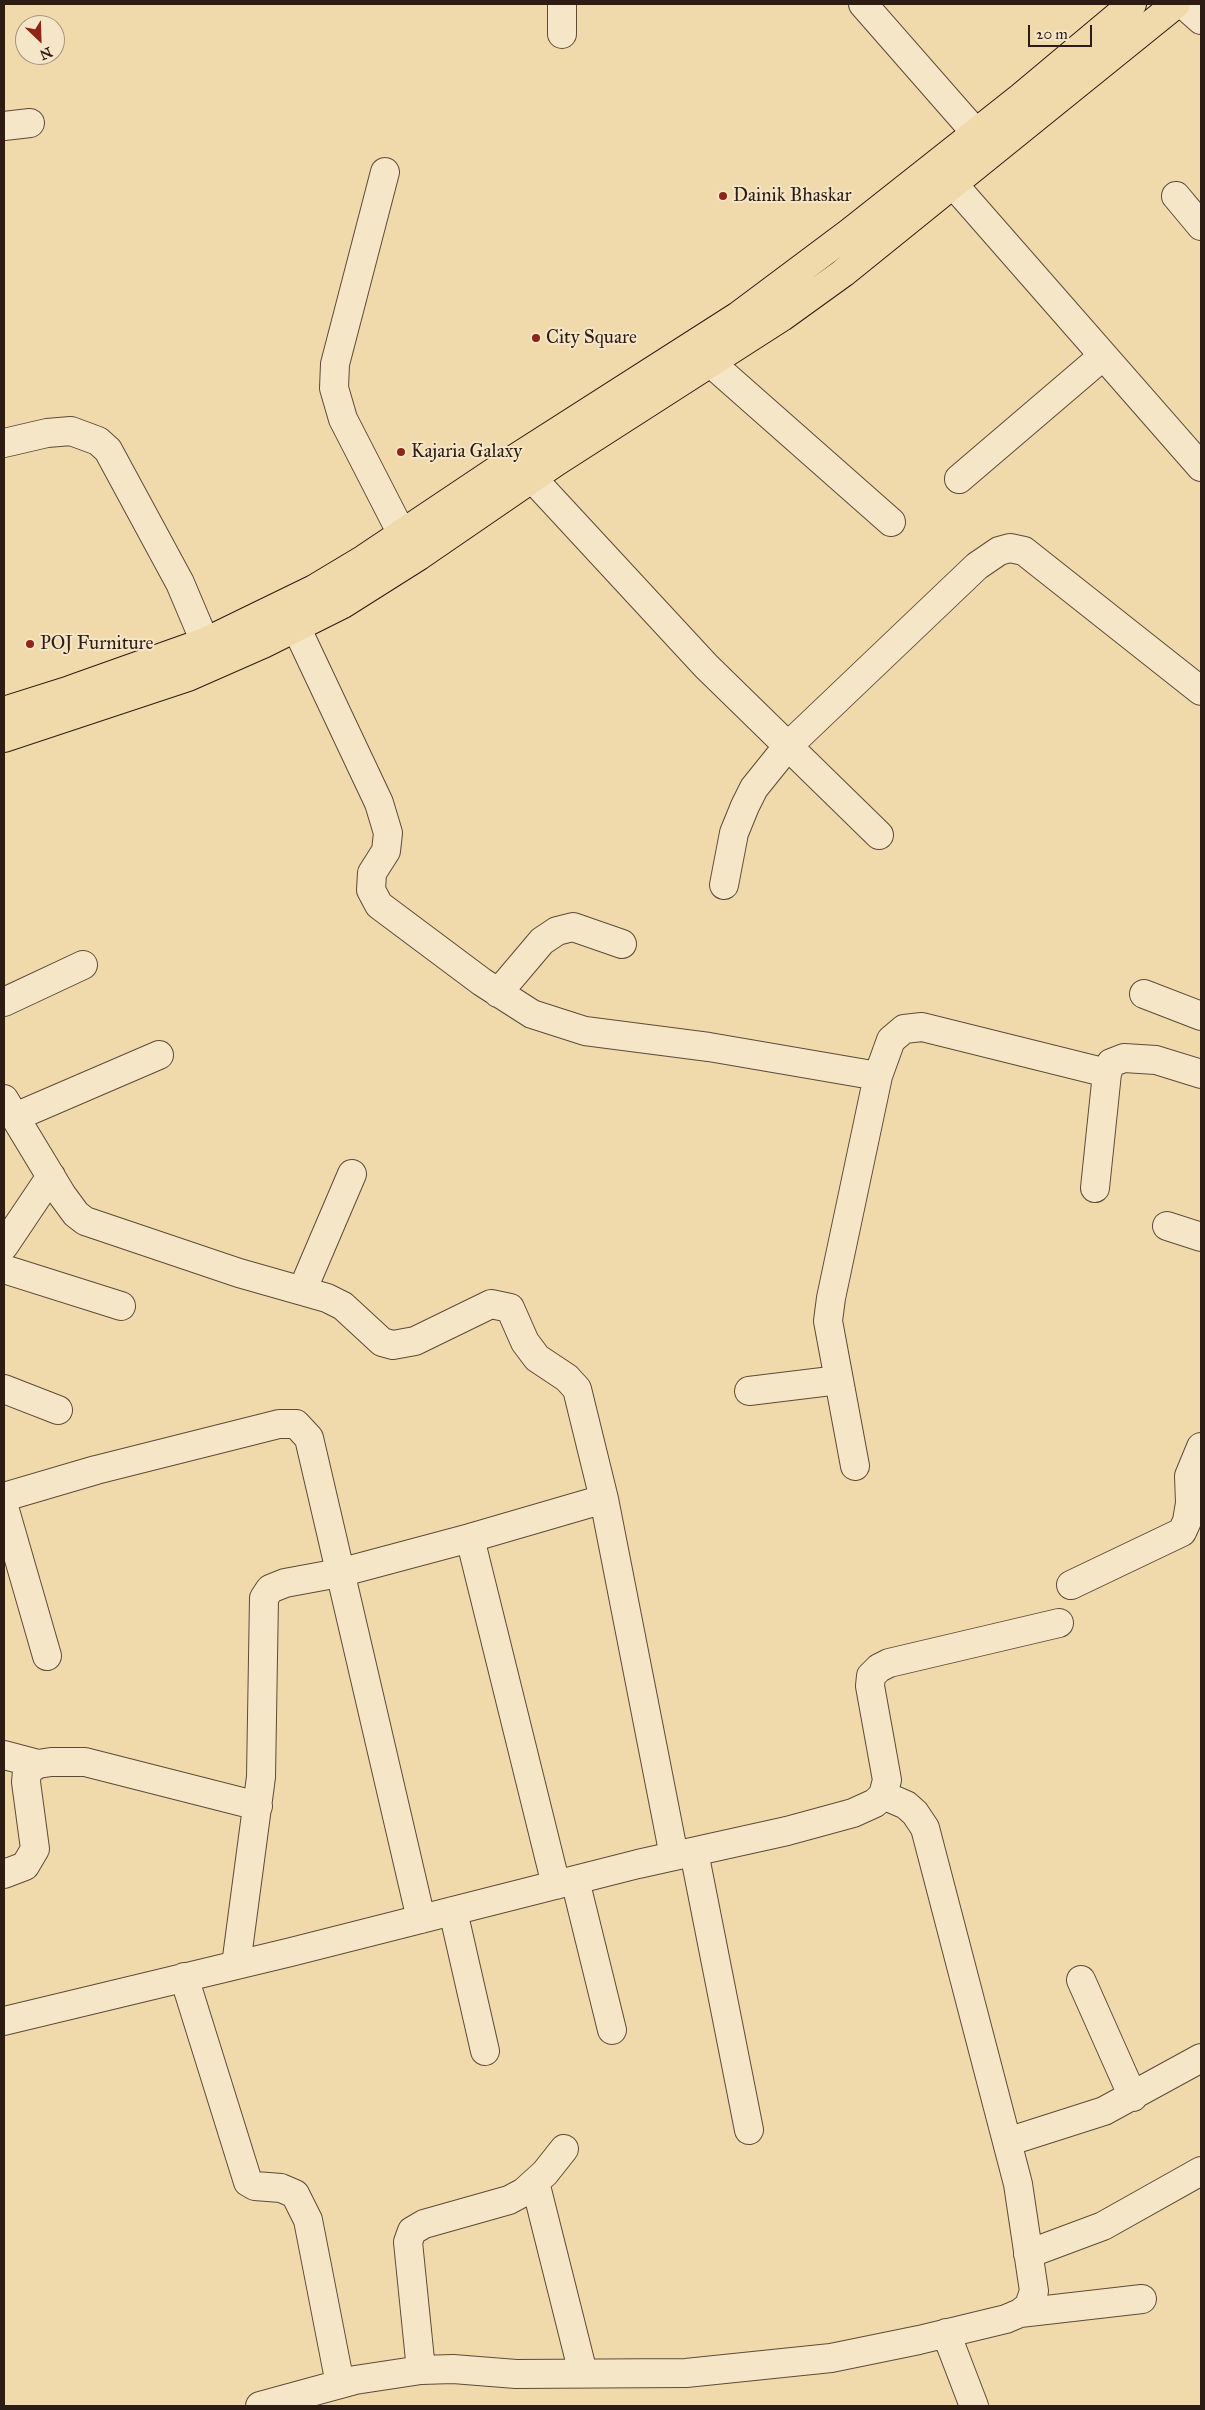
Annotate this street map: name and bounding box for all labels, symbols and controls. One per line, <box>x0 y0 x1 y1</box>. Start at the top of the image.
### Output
north arrow <box>15 15 65 65</box>
scale bar <box>1030 15 1094 47</box>
text: 20 m <box>1036 25 1068 43</box>
text: N <box>37 43 55 63</box>
place label: Dainik Bhaskar <box>733 185 852 207</box>
marker: Dainik Bhaskar <box>717 190 729 202</box>
place label: City Square <box>546 327 637 349</box>
marker: City Square <box>530 332 542 344</box>
place label: Kajaria Galaxy <box>411 441 522 463</box>
marker: Kajaria Galaxy <box>395 446 407 458</box>
place label: POJ Furniture <box>40 633 153 655</box>
marker: POJ Furniture <box>24 638 36 650</box>

